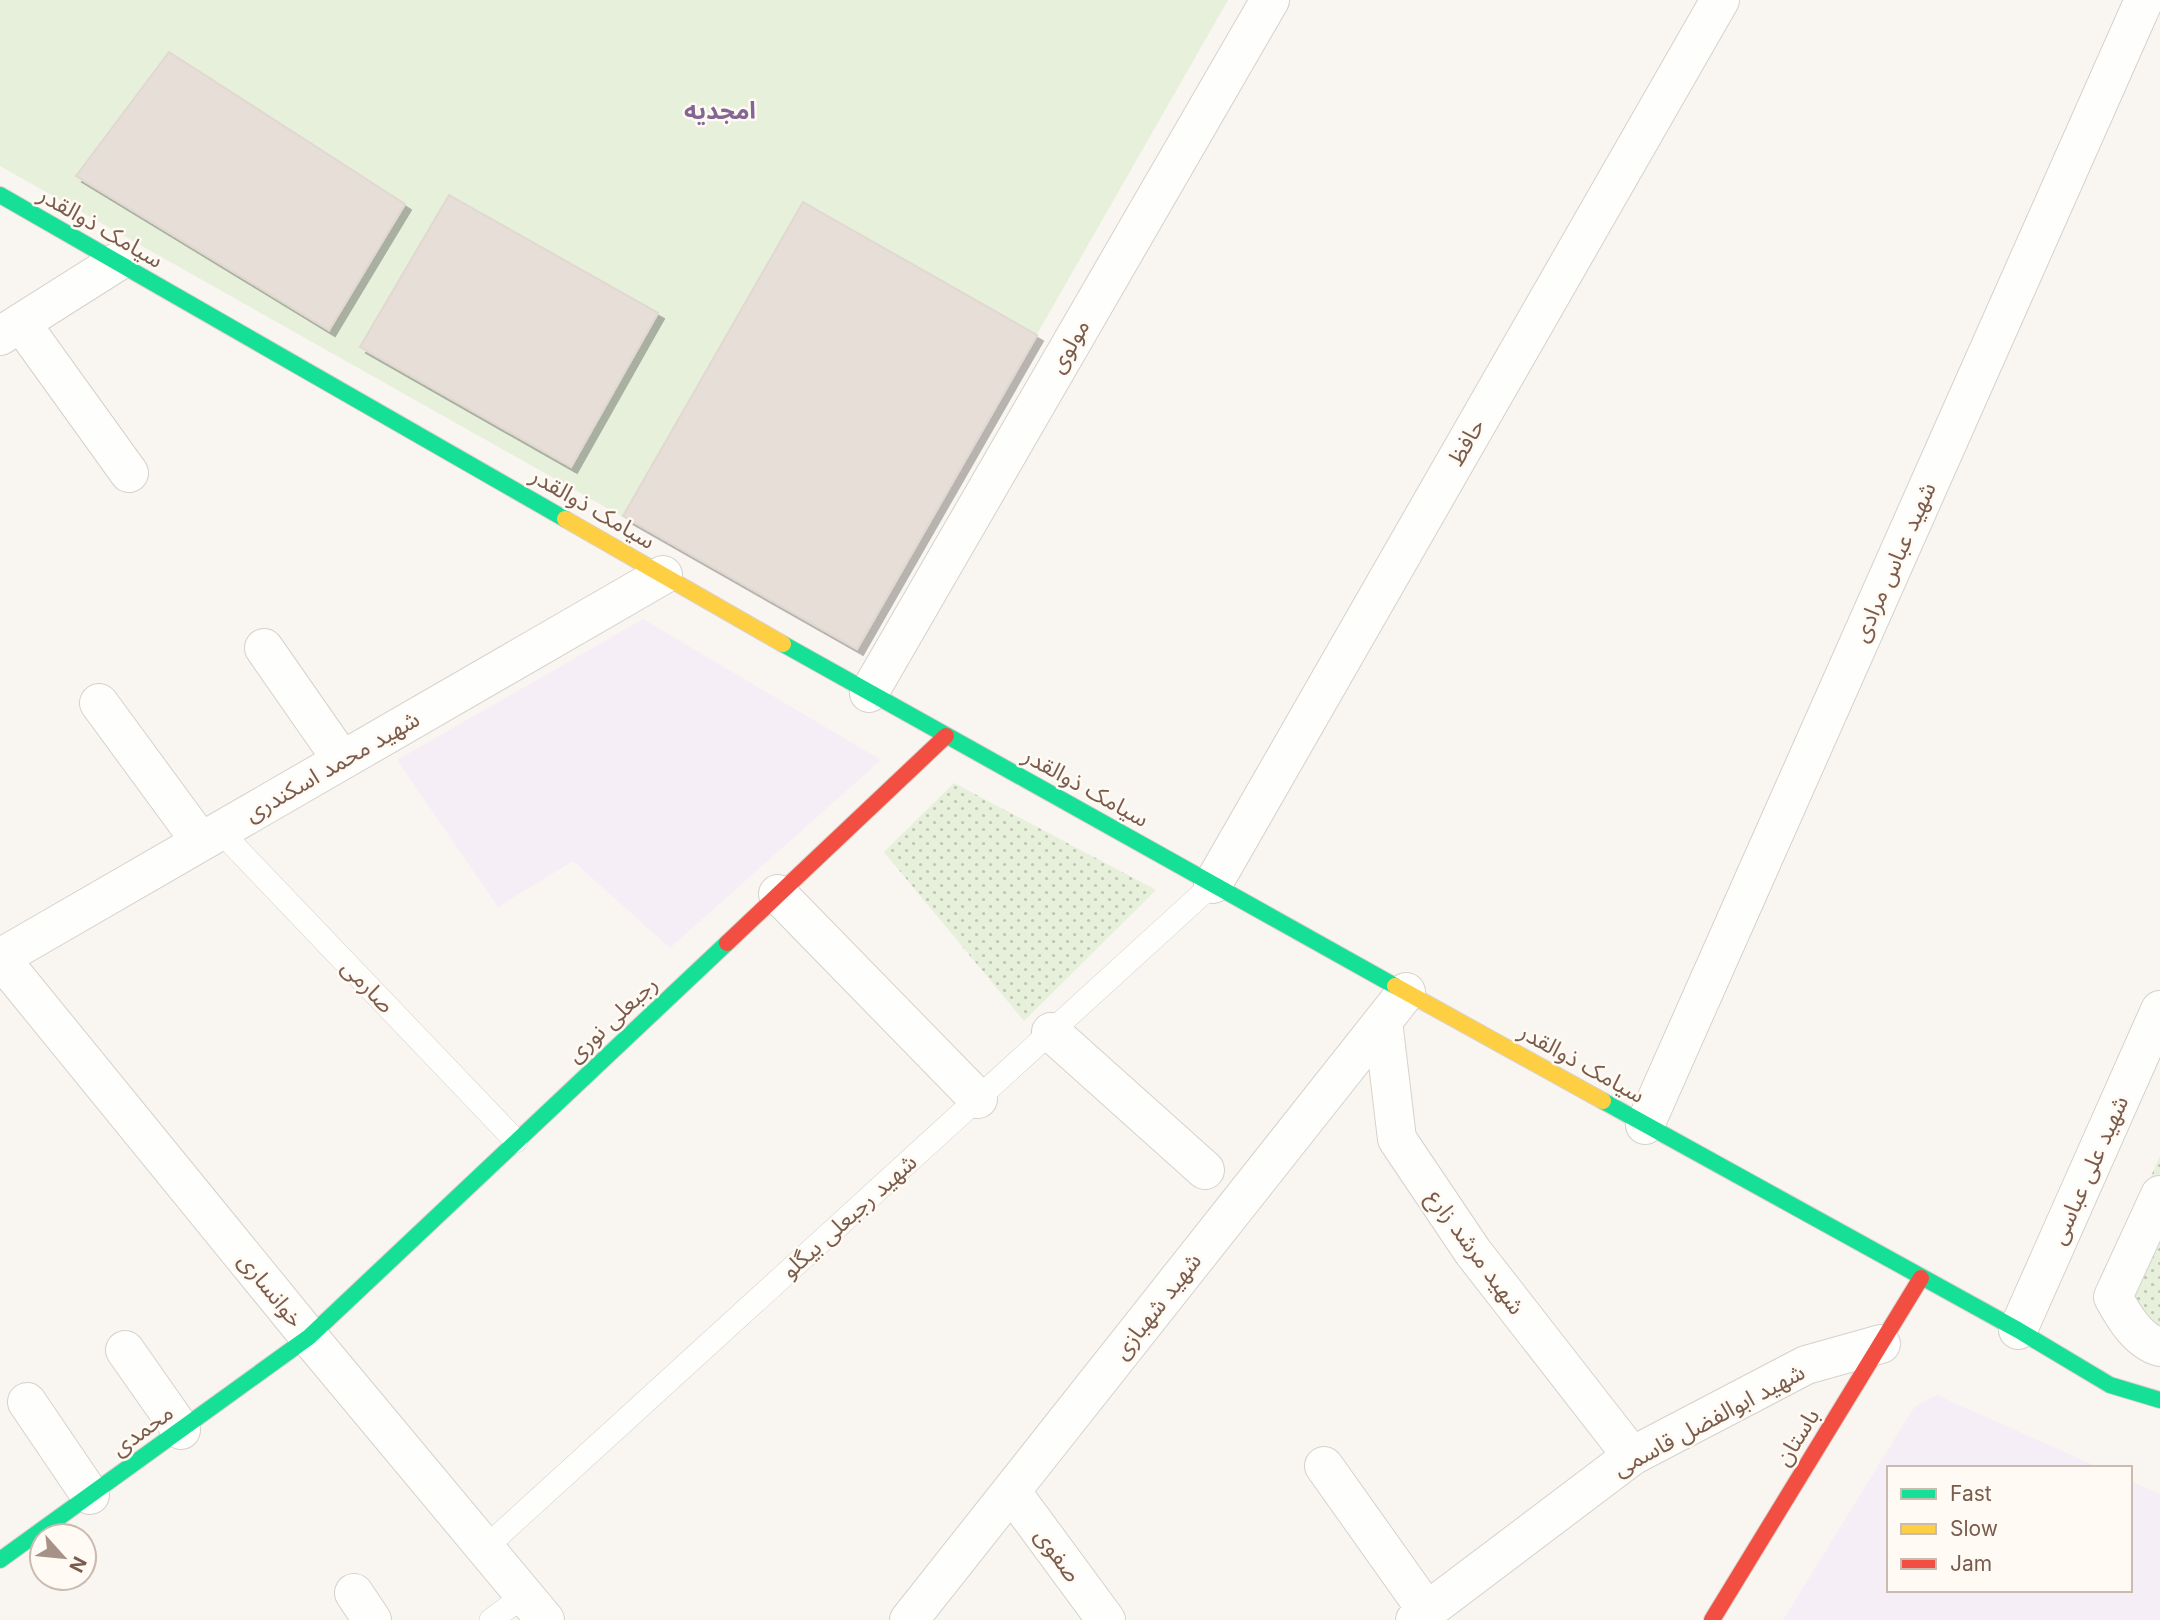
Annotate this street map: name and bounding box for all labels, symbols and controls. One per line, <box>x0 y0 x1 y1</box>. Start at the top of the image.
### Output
district label: امجدیه <box>684 96 756 125</box>
street label: سیامک ذوالقدر <box>33 180 168 274</box>
street label: مولوی <box>1043 314 1095 378</box>
street label: حافظ <box>1441 414 1491 470</box>
street label: سیامک ذوالقدر <box>525 461 660 555</box>
street label: شهید عباس مرادی <box>1846 478 1942 646</box>
street label: شهید محمد اسکندری <box>240 705 424 827</box>
street label: سیامک ذوالقدر <box>1018 741 1154 833</box>
street label: صارمی <box>336 953 400 1019</box>
street label: رجبعلی نوری <box>561 970 663 1068</box>
street label: سیامک ذوالقدر <box>1514 1017 1650 1109</box>
street label: شهید علی عباسی <box>2044 1091 2134 1249</box>
street label: شهید رجبعلی بیگلو <box>776 1148 922 1284</box>
street label: شهید مرشد زارع <box>1419 1184 1531 1322</box>
street label: خوانساری <box>232 1247 310 1333</box>
street label: شهید شهبازی <box>1107 1247 1207 1365</box>
street label: شهید ابوالفضل قاسمی <box>1609 1358 1809 1482</box>
street label: محمدی <box>106 1398 178 1462</box>
street label: باستان <box>1769 1403 1825 1471</box>
legend <box>1887 1466 2132 1592</box>
text: Fast <box>1950 1481 1992 1506</box>
text: Slow <box>1950 1516 1998 1541</box>
north arrow <box>28 1522 98 1592</box>
street label: صفوی <box>1029 1522 1087 1588</box>
text: Jam <box>1950 1551 1992 1576</box>
text: N <box>64 1553 91 1576</box>

